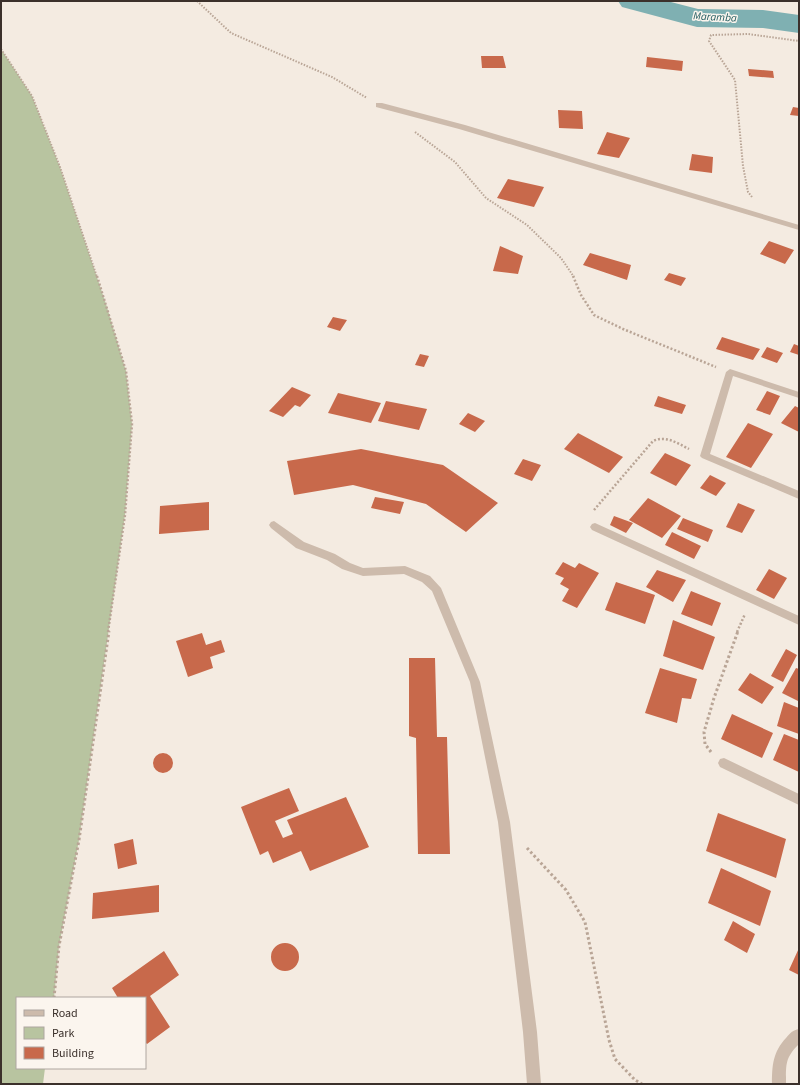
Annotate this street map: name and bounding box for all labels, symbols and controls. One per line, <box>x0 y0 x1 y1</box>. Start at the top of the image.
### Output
water label: Maramba <box>693 8 737 26</box>
legend <box>16 997 146 1069</box>
text: Road <box>52 1005 78 1022</box>
text: Park <box>52 1025 74 1042</box>
text: Building <box>52 1045 94 1062</box>

